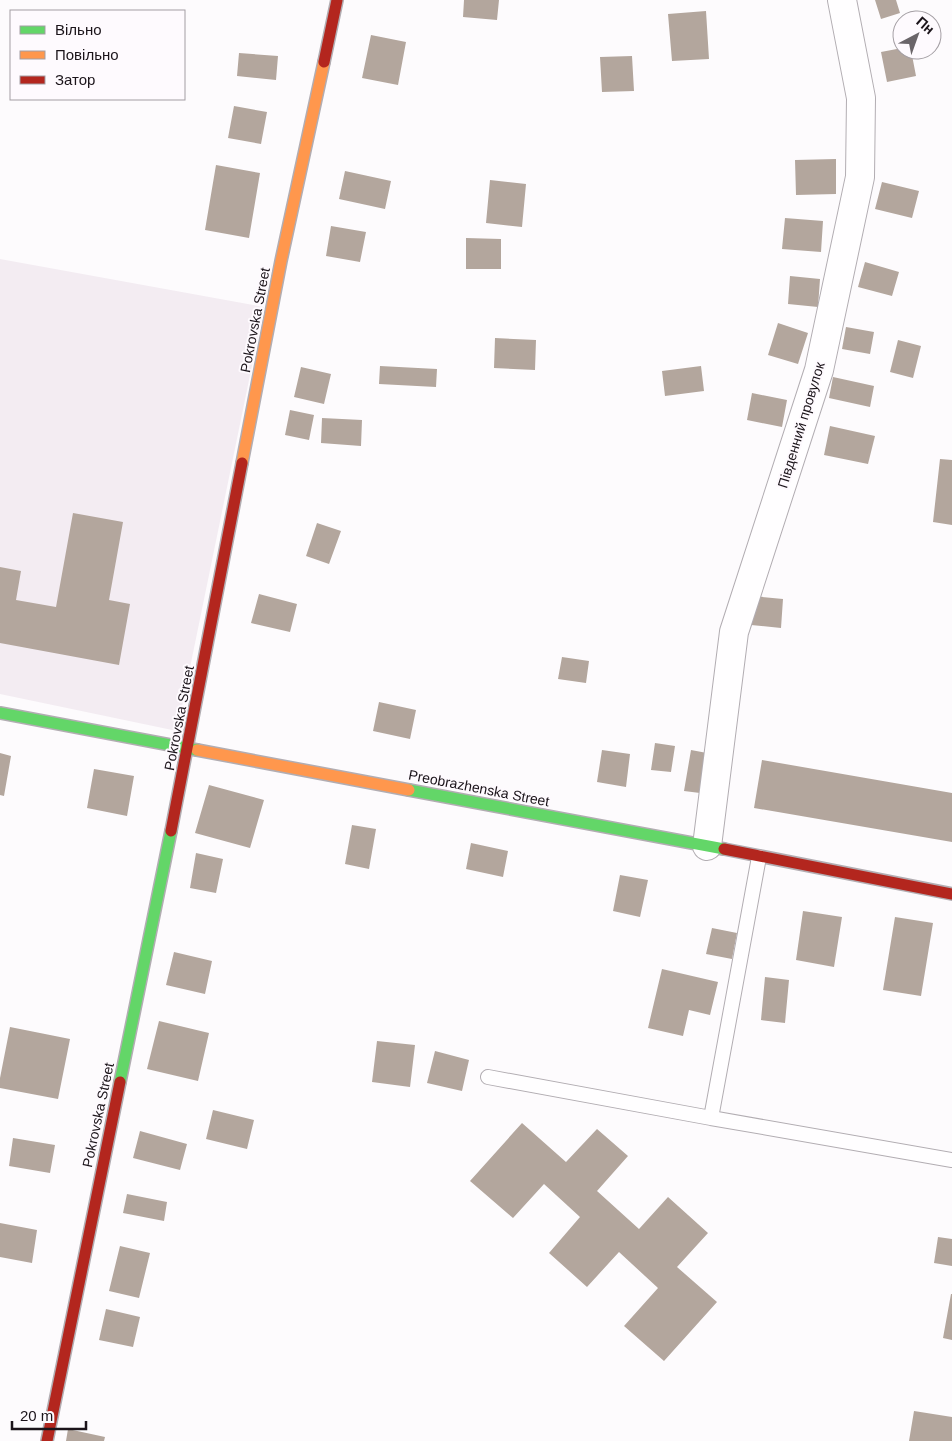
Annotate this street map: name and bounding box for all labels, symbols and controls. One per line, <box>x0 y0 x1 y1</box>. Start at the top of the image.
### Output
legend <box>10 10 185 100</box>
north arrow <box>892 10 942 60</box>
text: Пн <box>913 13 938 37</box>
text: Вільно <box>55 21 102 38</box>
text: Повільно <box>55 46 119 63</box>
text: Затор <box>55 71 95 88</box>
street label: Pokrovska Street <box>237 266 273 374</box>
street label: Південний провулок <box>774 359 828 490</box>
street label: Pokrovska Street <box>161 664 197 772</box>
street label: Preobrazhenska Street <box>407 766 551 810</box>
street label: Pokrovska Street <box>79 1061 117 1169</box>
scale bar <box>12 1398 86 1430</box>
text: 20 m <box>20 1407 53 1424</box>

